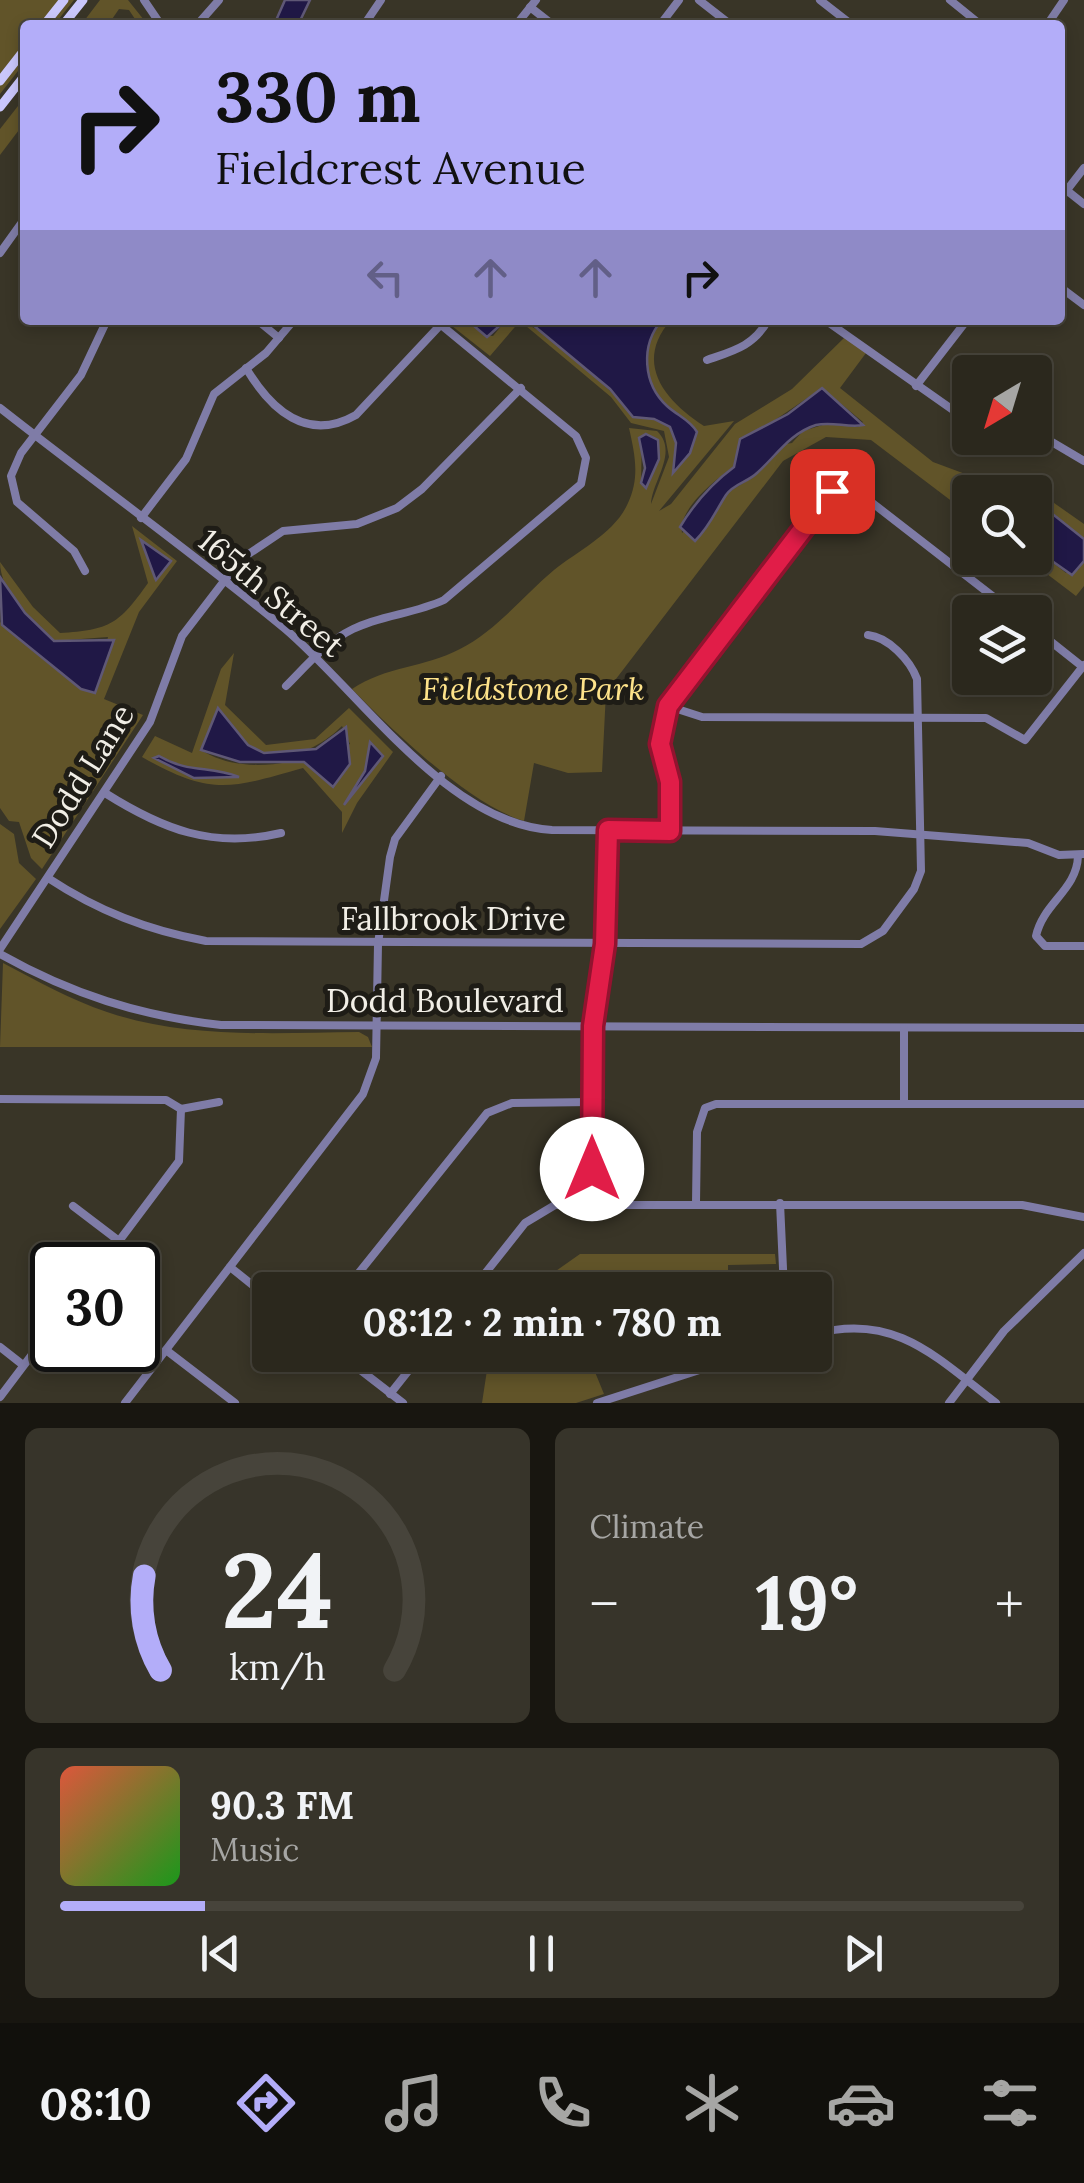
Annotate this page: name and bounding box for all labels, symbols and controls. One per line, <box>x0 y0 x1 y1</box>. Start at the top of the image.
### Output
text: 330 m <box>215 52 421 141</box>
icon: right <box>50 60 180 190</box>
text: Fieldcrest Avenue <box>215 139 586 196</box>
icon: left <box>358 250 413 305</box>
icon: ahead <box>463 250 518 305</box>
icon: ahead <box>568 250 623 305</box>
icon: right <box>673 250 728 305</box>
north arrow <box>952 355 1052 455</box>
map controls <box>952 355 1052 695</box>
pin <box>790 449 875 534</box>
icon: arrive <box>805 464 860 519</box>
button: search <box>952 475 1052 575</box>
street label: 165th Street <box>190 520 353 666</box>
button: layers <box>952 595 1052 695</box>
park label: Fieldstone Park <box>421 668 645 709</box>
street label: Dodd Lane <box>22 696 143 855</box>
street label: Fallbrook Drive <box>340 898 566 939</box>
street label: Dodd Boulevard <box>326 980 564 1021</box>
position arrow <box>540 1117 644 1221</box>
speed limit sign: 30 <box>30 1242 160 1372</box>
text: 08:12 · 2 min · 780 m <box>363 1298 721 1346</box>
text: Climate <box>590 1506 704 1547</box>
text: 24 <box>221 1523 333 1656</box>
text: 19° <box>756 1555 858 1651</box>
text: − <box>590 1569 619 1639</box>
text: + <box>995 1569 1024 1639</box>
text: km/h <box>229 1644 326 1690</box>
text: 90.3 FM <box>210 1781 354 1829</box>
text: Music <box>210 1829 299 1870</box>
icon: previous <box>193 1926 248 1981</box>
icon: pause <box>514 1926 569 1981</box>
icon: next <box>836 1926 891 1981</box>
icon: directions <box>231 2068 301 2138</box>
icon: music <box>379 2068 449 2138</box>
icon: phone <box>528 2068 598 2138</box>
icon: climate <box>677 2068 747 2138</box>
icon: car <box>826 2068 896 2138</box>
icon: filters <box>975 2068 1045 2138</box>
text: 08:10 <box>39 2075 152 2132</box>

